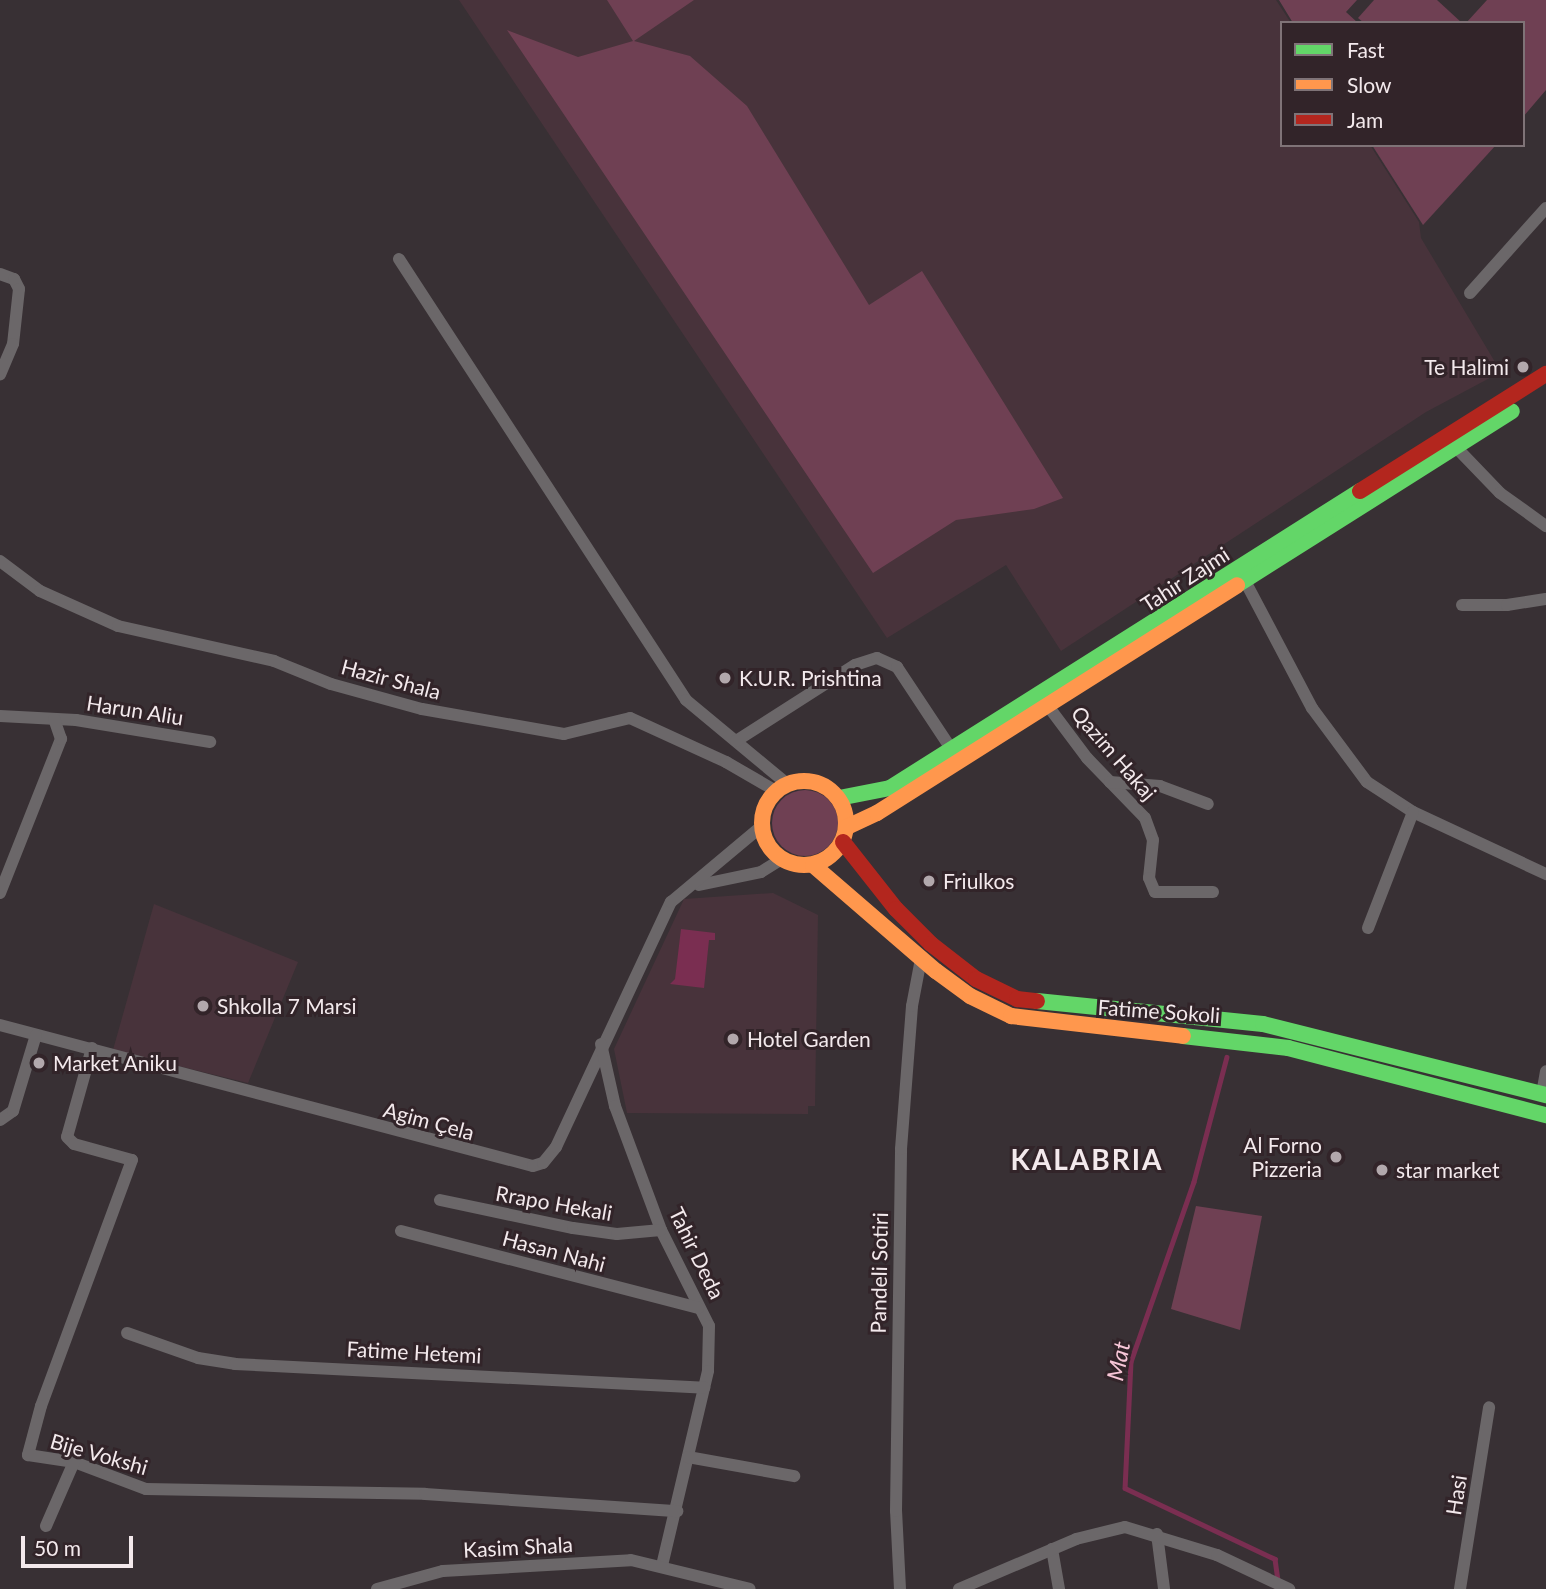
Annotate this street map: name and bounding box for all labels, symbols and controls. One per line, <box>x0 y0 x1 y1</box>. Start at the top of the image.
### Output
legend <box>1280 21 1525 147</box>
text: Fast <box>1347 37 1384 62</box>
text: Slow <box>1347 72 1391 97</box>
text: Jam <box>1347 107 1383 132</box>
place label: Te Halimi <box>1424 354 1509 380</box>
marker: Te Halimi <box>1515 359 1531 375</box>
street label: Tahir Zajmi <box>1136 541 1234 617</box>
street label: Hazir Shala <box>338 654 444 704</box>
place label: K.U.R. Prishtina <box>739 665 882 691</box>
marker: K.U.R. Prishtina <box>717 670 733 686</box>
street label: Harun Aliu <box>84 690 186 730</box>
street label: Qazim Hakaj <box>1066 701 1162 805</box>
place label: Friulkos <box>943 868 1014 894</box>
marker: Friulkos <box>921 873 937 889</box>
place label: Shkolla 7 Marsi <box>217 993 357 1019</box>
street label: Fatime Sokoli <box>1097 994 1221 1028</box>
marker: Shkolla 7 Marsi <box>195 998 211 1014</box>
place label: Hotel Garden <box>747 1026 871 1052</box>
marker: Hotel Garden <box>725 1031 741 1047</box>
place label: Market Aniku <box>53 1050 178 1076</box>
marker: Market Aniku <box>31 1055 47 1071</box>
street label: Agim Çela <box>381 1097 477 1145</box>
place label: Al Forno Pizzeria <box>1243 1132 1322 1182</box>
district label: KALABRIA <box>1012 1142 1162 1176</box>
marker: Al Forno Pizzeria <box>1328 1149 1344 1165</box>
place label: star market <box>1396 1157 1500 1183</box>
marker: star market <box>1374 1162 1390 1178</box>
street label: Rrapo Hekali <box>494 1180 614 1226</box>
street label: Tahir Deda <box>664 1203 730 1303</box>
street label: Pandeli Sotiri <box>865 1212 893 1334</box>
street label: Hasan Nahi <box>500 1225 608 1277</box>
street label: Fatime Hetemi <box>346 1336 482 1368</box>
water label: Mat <box>1101 1339 1135 1383</box>
street label: Bije Vokshi <box>47 1428 151 1480</box>
street label: Hasi <box>1440 1473 1472 1517</box>
scale bar <box>24 1522 136 1566</box>
street label: Kasim Shala <box>463 1532 573 1562</box>
text: 50 m <box>34 1535 81 1560</box>

